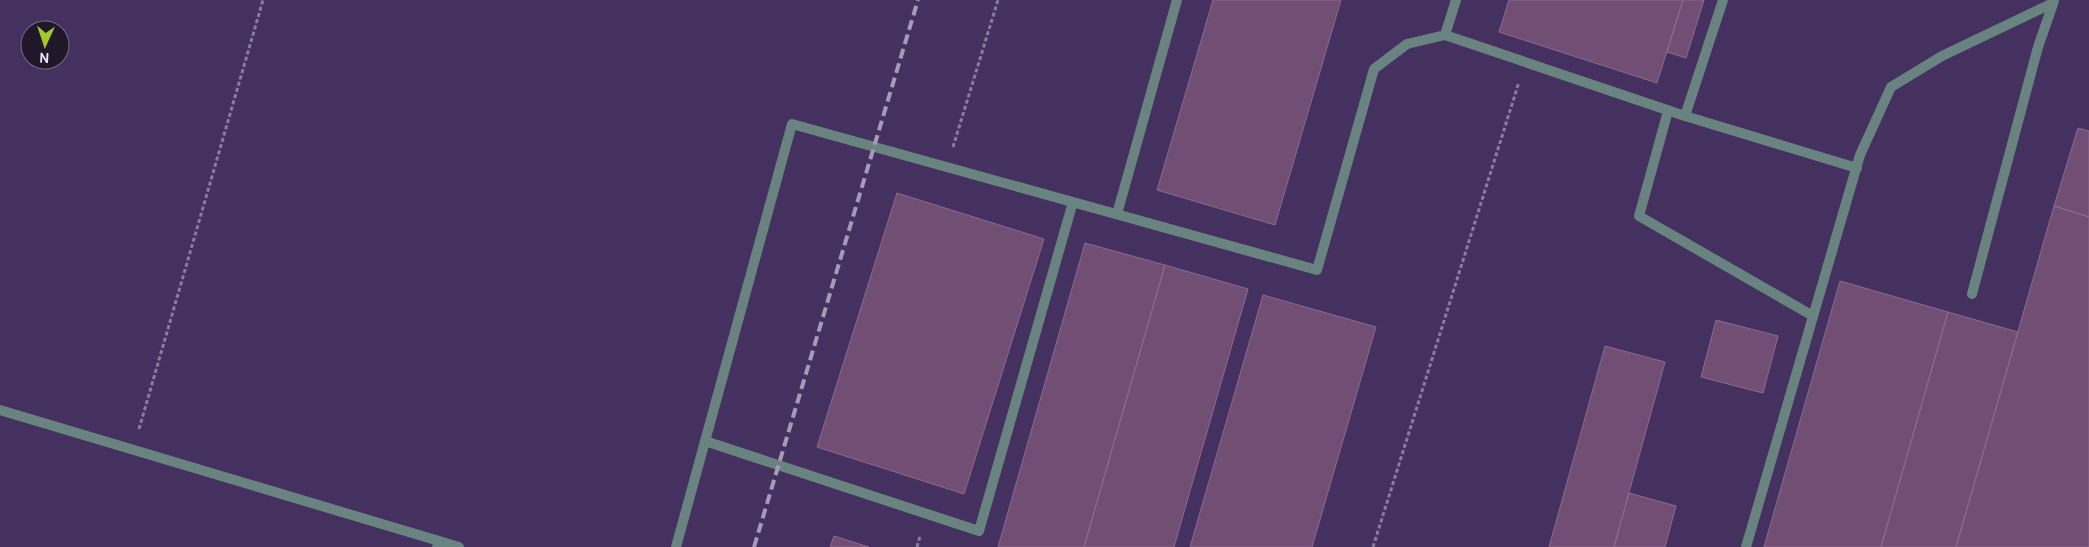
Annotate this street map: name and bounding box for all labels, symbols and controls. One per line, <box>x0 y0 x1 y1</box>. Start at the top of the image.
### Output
north arrow <box>20 20 70 70</box>
text: N <box>39 49 50 67</box>

